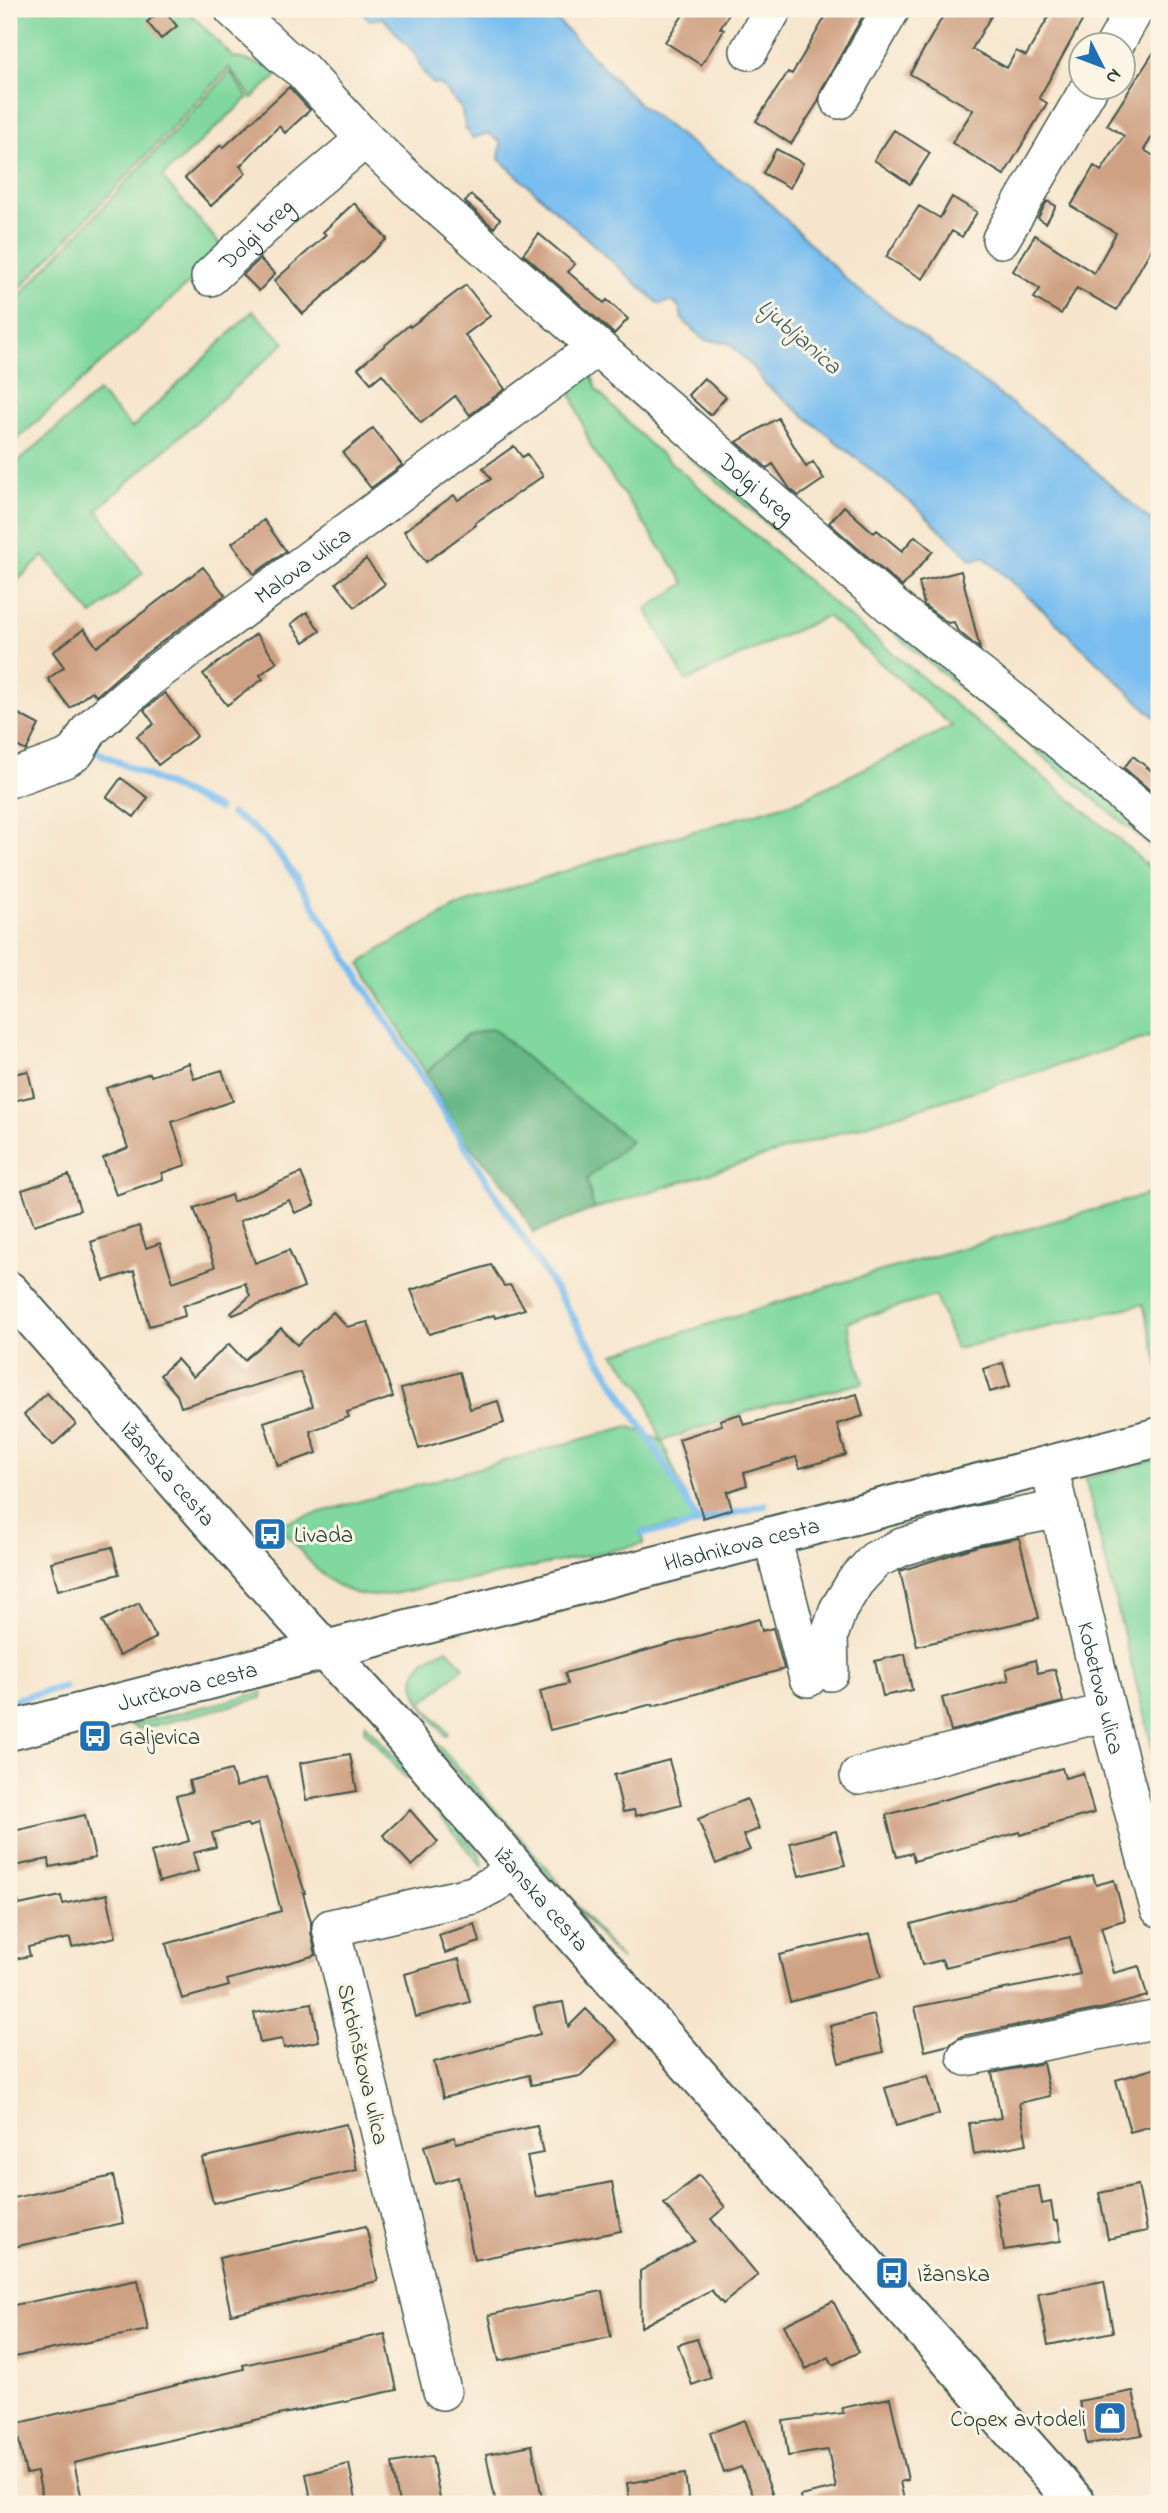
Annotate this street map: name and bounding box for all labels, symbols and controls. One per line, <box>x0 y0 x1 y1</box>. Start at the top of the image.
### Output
north arrow <box>1066 32 1136 102</box>
text: N <box>1098 62 1127 90</box>
street label: Dolgi breg <box>212 192 302 280</box>
water label: Ljubljanica <box>749 292 849 385</box>
street label: Dolgi breg <box>709 446 801 533</box>
street label: Malova ulica <box>249 520 359 614</box>
street label: Ižanska cesta <box>111 1414 222 1535</box>
street label: Hladnikova cesta <box>661 1510 823 1582</box>
bus stop icon: Livada <box>251 1515 289 1553</box>
place label: Livada <box>294 1520 353 1553</box>
street label: Kobetova ulica <box>1067 1619 1132 1758</box>
street label: Jurčkova cesta <box>114 1654 261 1722</box>
bus stop icon: Galjevica <box>76 1717 114 1755</box>
place label: Galjevica <box>119 1722 200 1755</box>
street label: Ižanska cesta <box>484 1840 596 1960</box>
street label: Skrbinškova ulica <box>327 1981 396 2148</box>
bus stop icon: Ižanska <box>873 2254 911 2292</box>
place label: Ižanska <box>917 2259 990 2292</box>
shop icon: Copex avtodeli <box>1091 2399 1129 2437</box>
place label: Copex avtodeli <box>950 2404 1086 2437</box>

